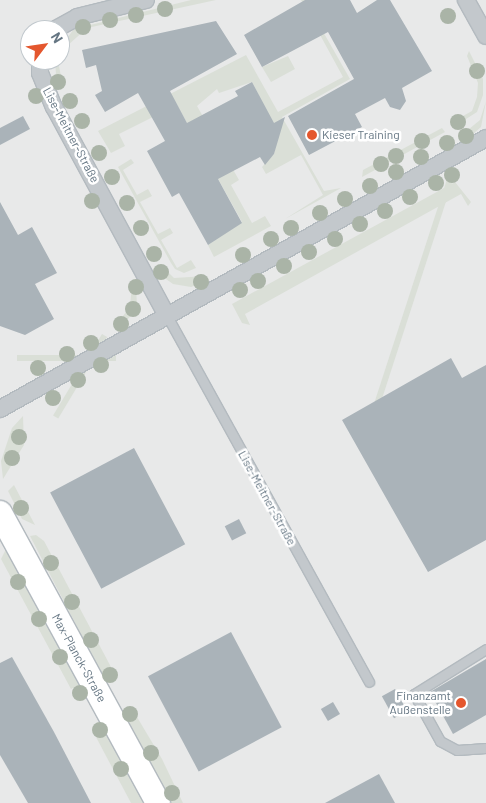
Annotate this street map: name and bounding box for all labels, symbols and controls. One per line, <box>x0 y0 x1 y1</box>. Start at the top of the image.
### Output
north arrow <box>20 20 70 70</box>
text: N <box>48 29 67 46</box>
street label: Lise-Meitner-Straße <box>40 85 102 185</box>
place label: Kieser Training <box>322 128 400 142</box>
marker: Kieser Training <box>306 129 318 141</box>
street label: Lise-Meitner-Straße <box>235 448 299 548</box>
street label: Max-Planck-Straße <box>49 611 109 705</box>
place label: Finanzamt Außenstelle <box>389 689 451 717</box>
marker: Finanzamt Außenstelle <box>455 697 467 709</box>

